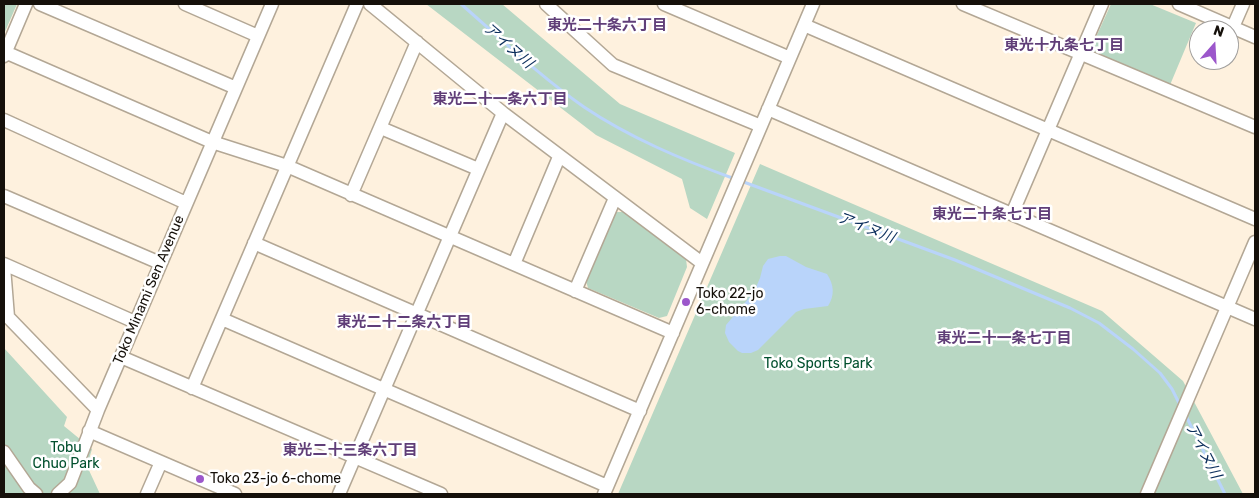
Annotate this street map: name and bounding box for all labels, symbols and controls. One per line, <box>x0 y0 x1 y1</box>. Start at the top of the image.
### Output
district label: 東光二十条六丁目 <box>547 17 667 35</box>
water label: アイヌ川 <box>479 20 537 72</box>
north arrow <box>1189 20 1239 70</box>
text: N <box>1211 22 1226 41</box>
district label: 東光十九条七丁目 <box>1004 37 1124 55</box>
district label: 東光二十一条六丁目 <box>433 91 567 109</box>
district label: 東光二十条七丁目 <box>932 206 1052 224</box>
water label: アイヌ川 <box>835 209 897 247</box>
street label: Toko Minami Sen Avenue <box>110 213 188 367</box>
place label: Toko 22-jo 6-chome <box>696 286 763 318</box>
marker: Toko 22-jo 6-chome <box>680 296 692 308</box>
district label: 東光二十二条六丁目 <box>337 314 471 332</box>
district label: 東光二十一条七丁目 <box>937 330 1071 348</box>
park label: Toko Sports Park <box>764 356 872 372</box>
water label: アイヌ川 <box>1181 420 1225 482</box>
park label: Tobu Chuo Park <box>33 440 99 472</box>
district label: 東光二十三条六丁目 <box>283 442 417 460</box>
place label: Toko 23-jo 6-chome <box>210 471 341 487</box>
marker: Toko 23-jo 6-chome <box>194 473 206 485</box>

